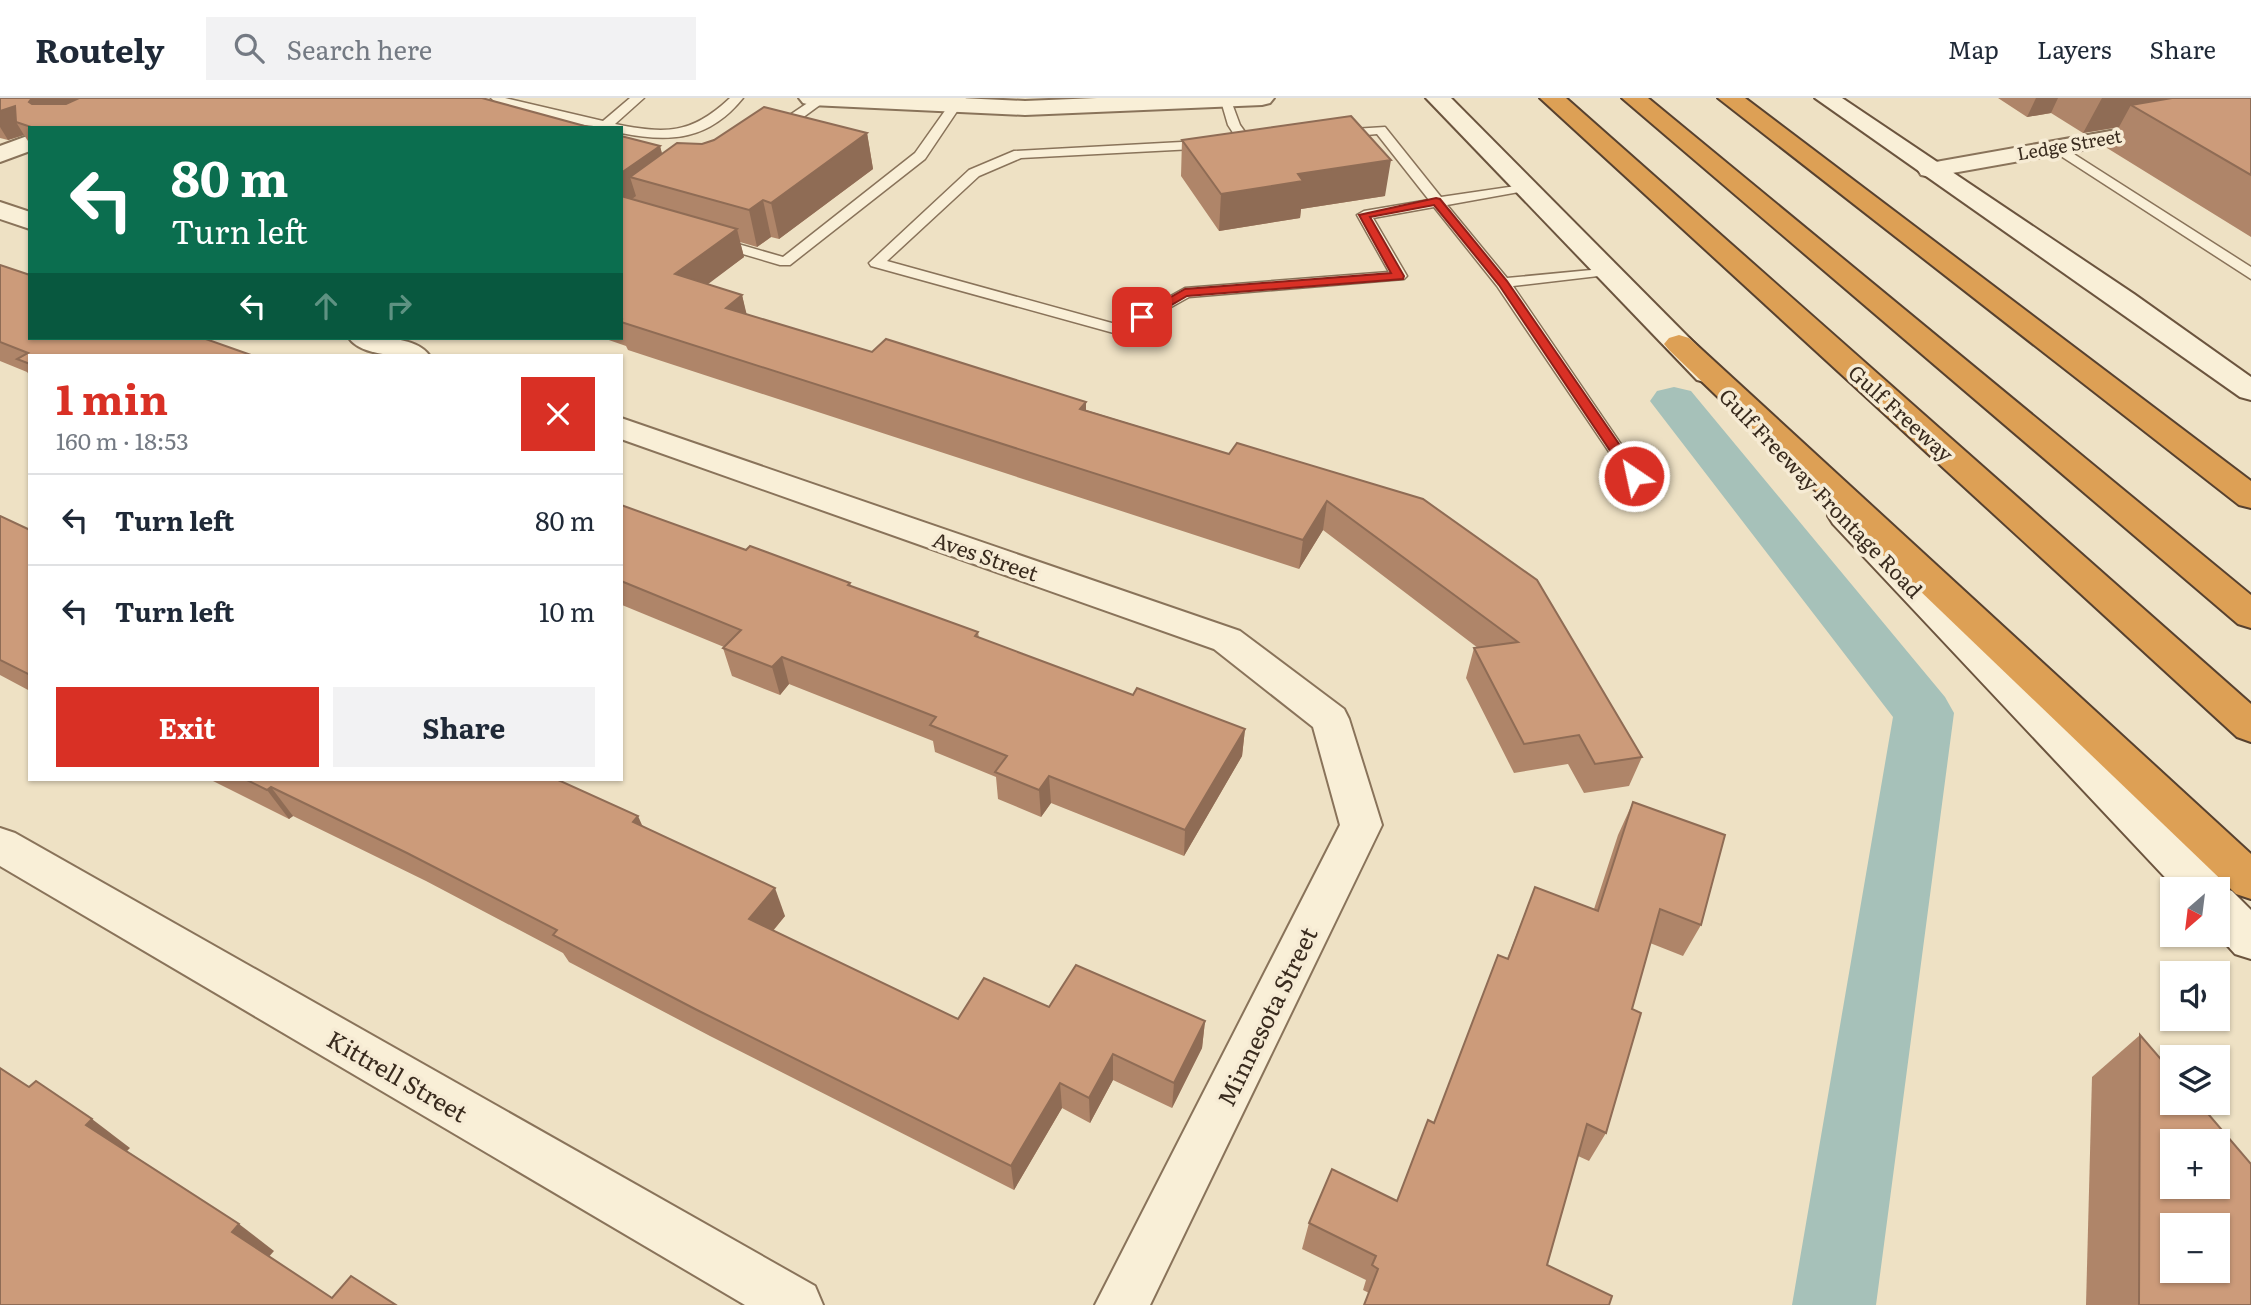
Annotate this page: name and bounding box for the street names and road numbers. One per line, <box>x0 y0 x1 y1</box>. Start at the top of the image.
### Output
street label: Ledge Street <box>2014 121 2124 166</box>
street label: Gulf Freeway <box>1842 356 1962 468</box>
street label: Gulf Freeway Frontage Road <box>1713 380 1931 604</box>
street label: Aves Street <box>929 522 1043 588</box>
street label: Minnesota Street <box>1207 920 1325 1112</box>
street label: Kittrell Street <box>321 1021 475 1130</box>

